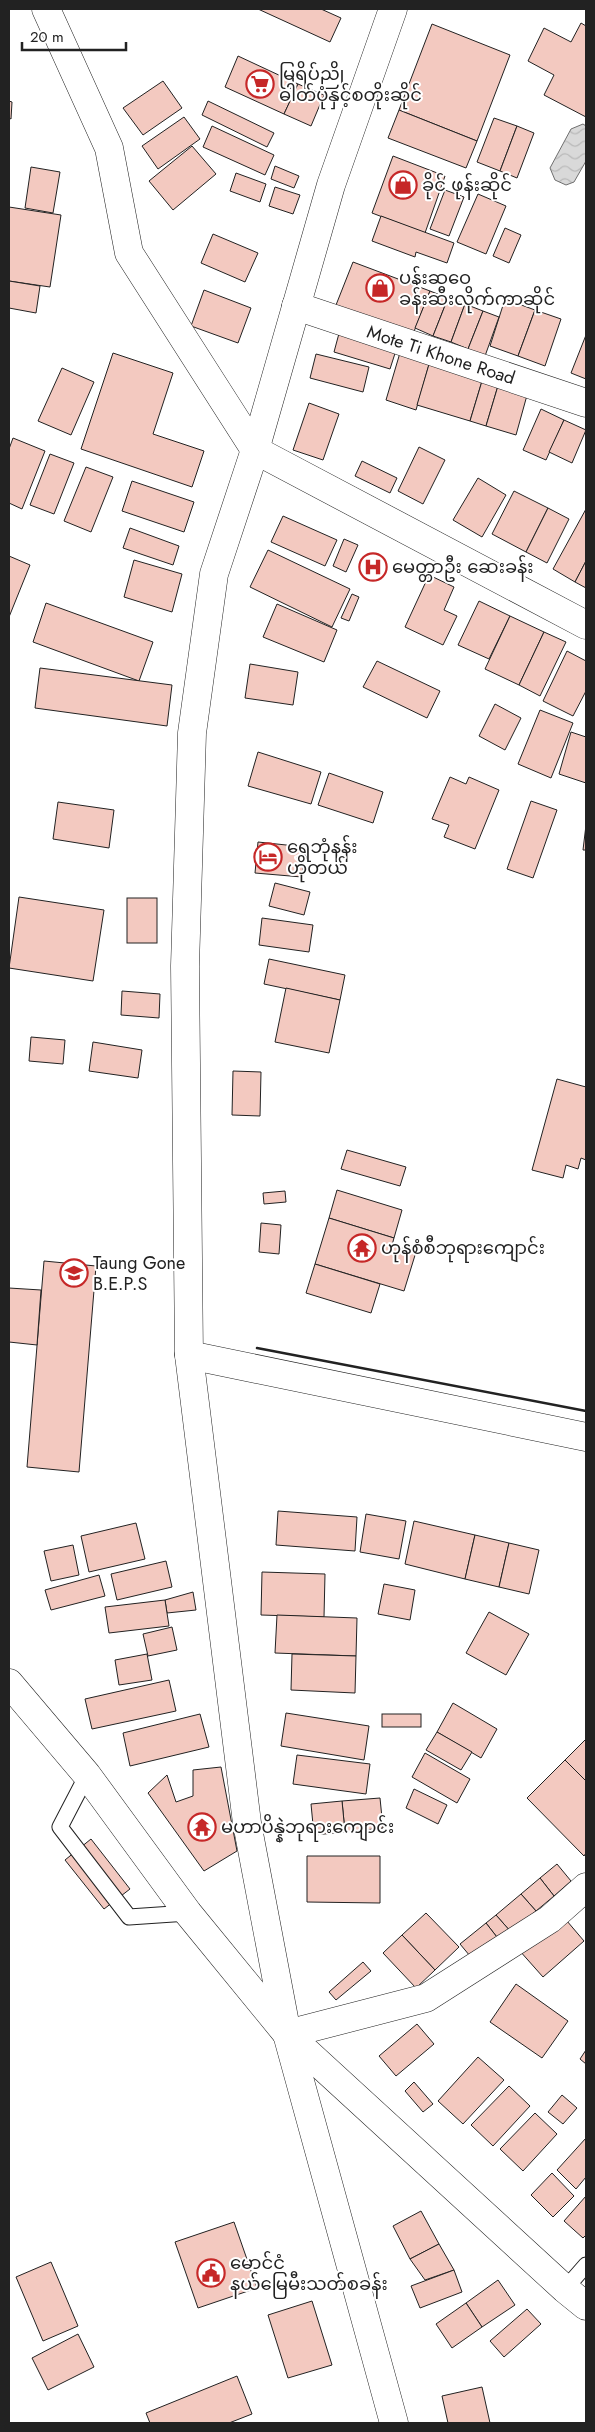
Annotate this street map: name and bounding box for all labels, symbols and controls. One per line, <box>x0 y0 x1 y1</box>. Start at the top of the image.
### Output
scale bar <box>22 20 126 52</box>
text: 20 m <box>30 26 64 48</box>
place label: မြရိပ်ညို ဓါတ်ပုံနှင့်စတိုးဆိုင် <box>279 60 422 110</box>
supermarket icon: မြရိပ်ညို ဓါတ်ပုံနှင့်စတိုးဆိုင် <box>245 69 275 99</box>
shop icon: ခိုင် ဖုန်းဆိုင် <box>388 170 418 200</box>
place label: ခိုင် ဖုန်းဆိုင် <box>422 171 512 200</box>
place label: ပန်းဆုဝေ ခန်းဆီးလိုက်ကာဆိုင် <box>399 265 555 314</box>
shop icon: ပန်းဆုဝေ ခန်းဆီးလိုက်ကာဆိုင် <box>365 273 395 303</box>
street label: Mote Ti Khone Road <box>364 319 518 391</box>
hospital icon: မေတ္တာဦး ဆေးခန်း <box>358 552 388 582</box>
place label: မေတ္တာဦး ဆေးခန်း <box>392 554 534 582</box>
place label: ရွှေဘုံနန်း ဟိုတယ် <box>287 834 358 883</box>
hotel icon: ရွှေဘုံနန်း ဟိုတယ် <box>253 842 283 872</box>
temple icon: ဟုန်စံစီဘုရားကျောင်း <box>347 1233 377 1263</box>
place label: ဟုန်စံစီဘုရားကျောင်း <box>381 1234 545 1263</box>
place label: Taung Gone B.E.P.S <box>93 1250 185 1297</box>
school or university icon: Taung Gone B.E.P.S <box>59 1258 89 1288</box>
temple icon: မဟာပိန္နဲဘုရားကျောင်း <box>187 1812 217 1842</box>
place label: မဟာပိန္နဲဘုရားကျောင်း <box>221 1813 394 1843</box>
place label: မောင်ငံ နယ်မြေမီးသတ်စခန်း <box>230 2250 388 2299</box>
public building icon: မောင်ငံ နယ်မြေမီးသတ်စခန်း <box>196 2258 226 2288</box>

